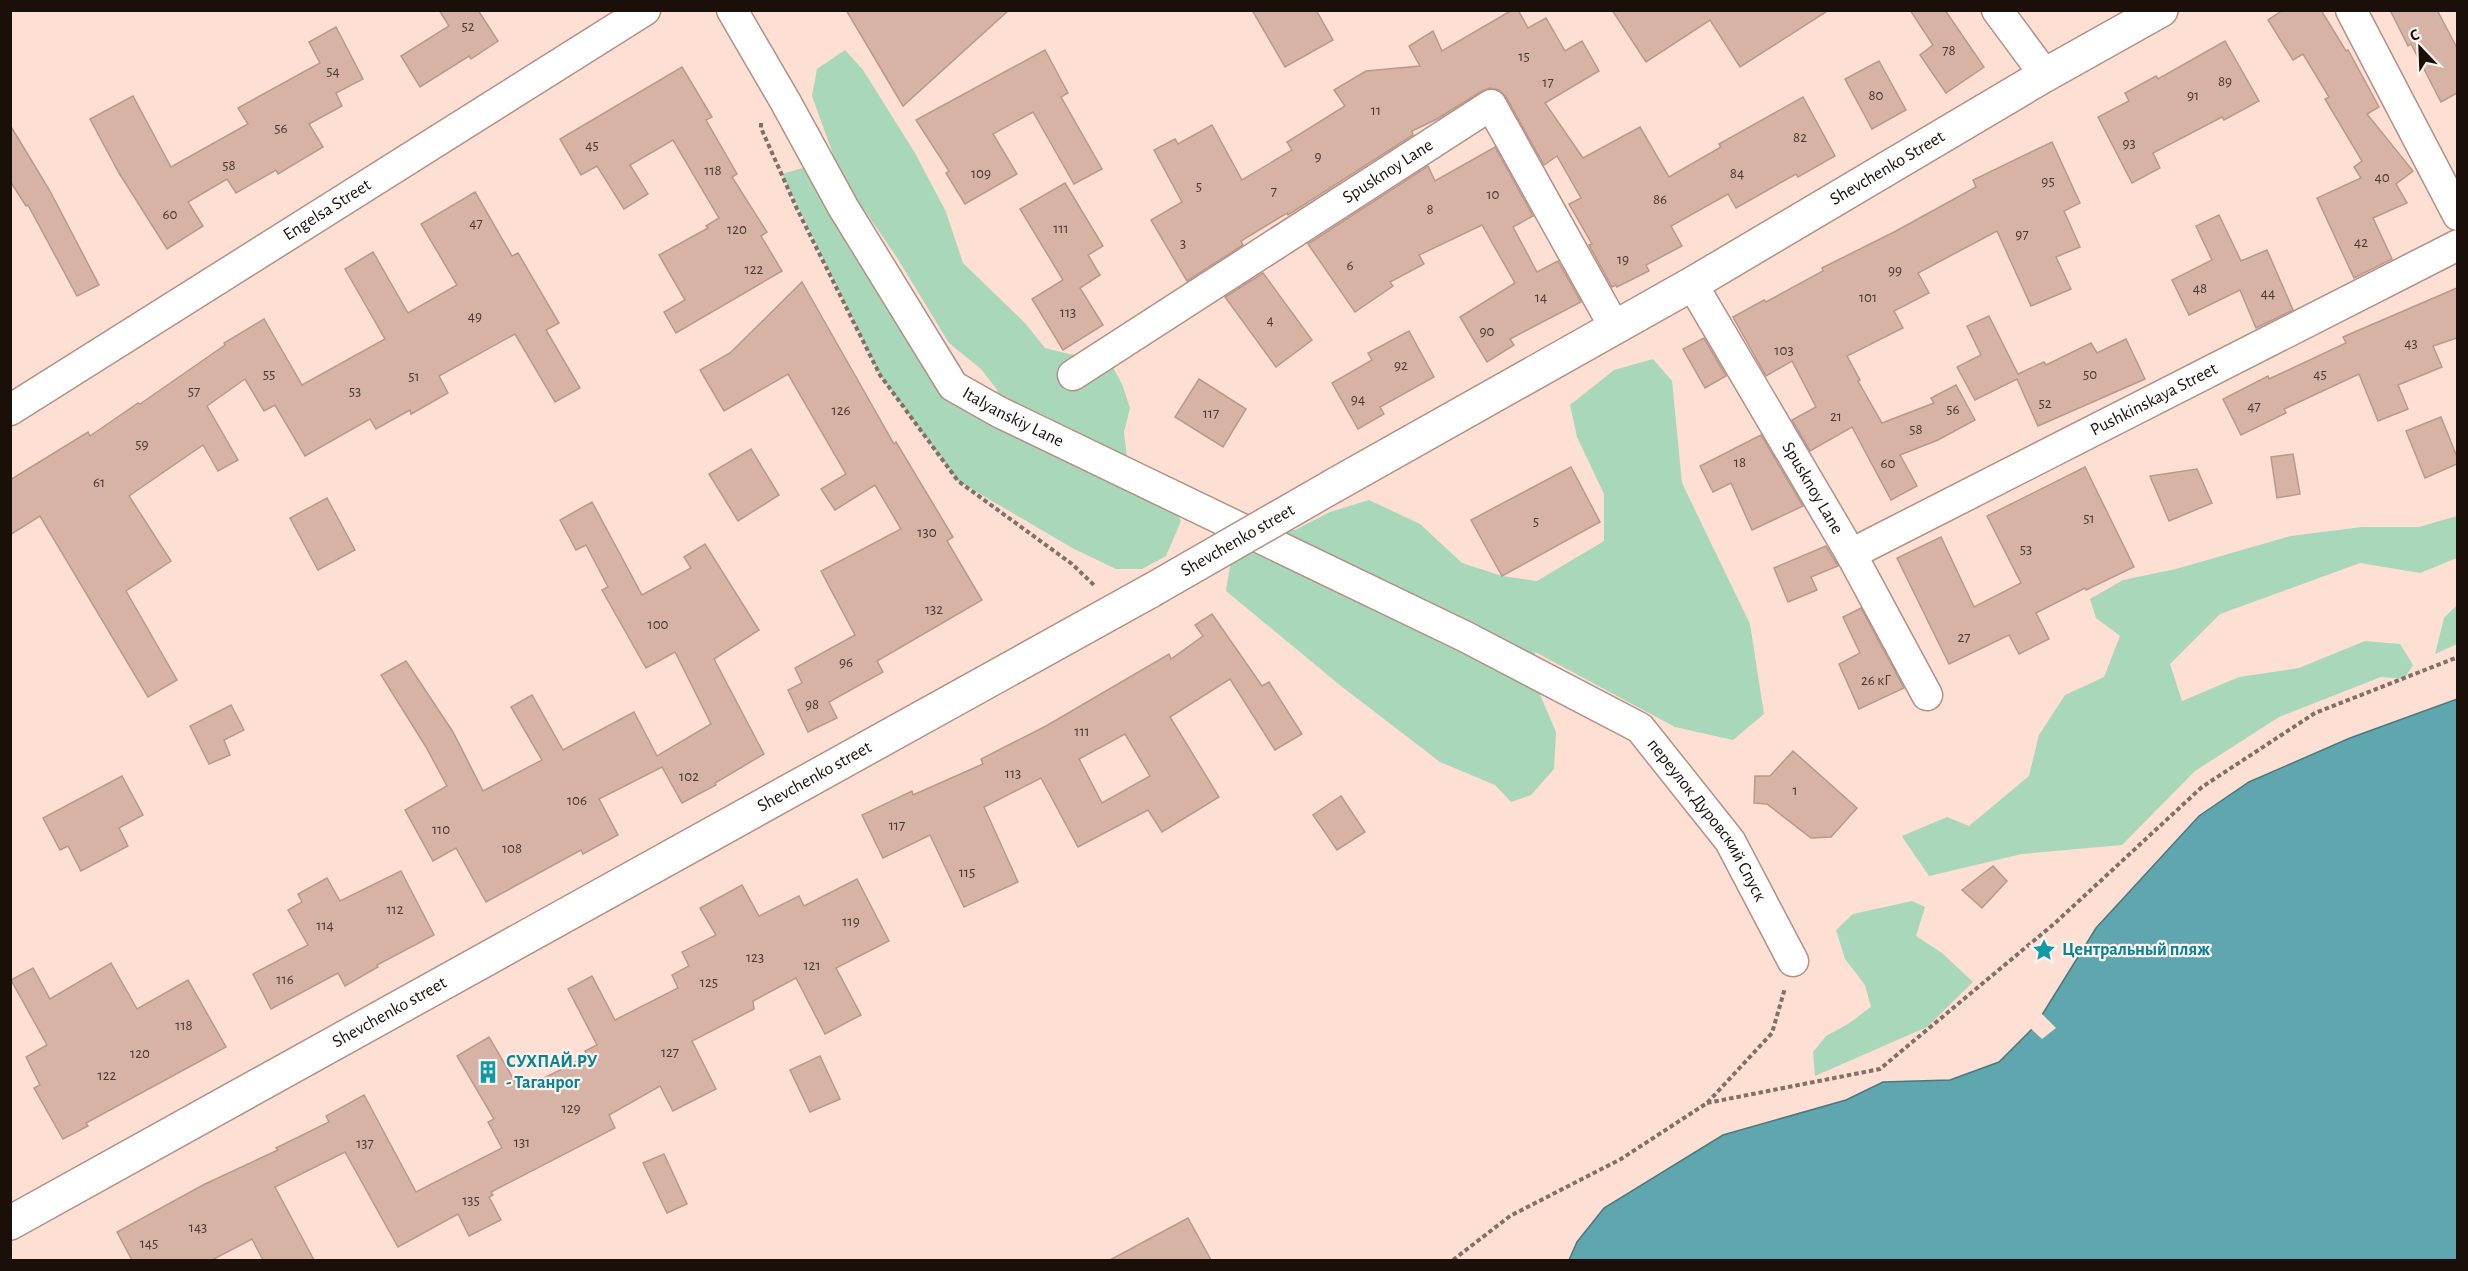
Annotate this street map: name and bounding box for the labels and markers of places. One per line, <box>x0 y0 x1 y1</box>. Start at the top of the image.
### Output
place icon: Центральный пляж <box>2031 937 2057 963</box>
place label: Центральный пляж <box>2062 941 2210 959</box>
place label: СУХПАЙ.РУ - Таганрог <box>506 1051 598 1092</box>
building icon: СУХПАЙ.РУ - Таганрог <box>475 1059 501 1085</box>

